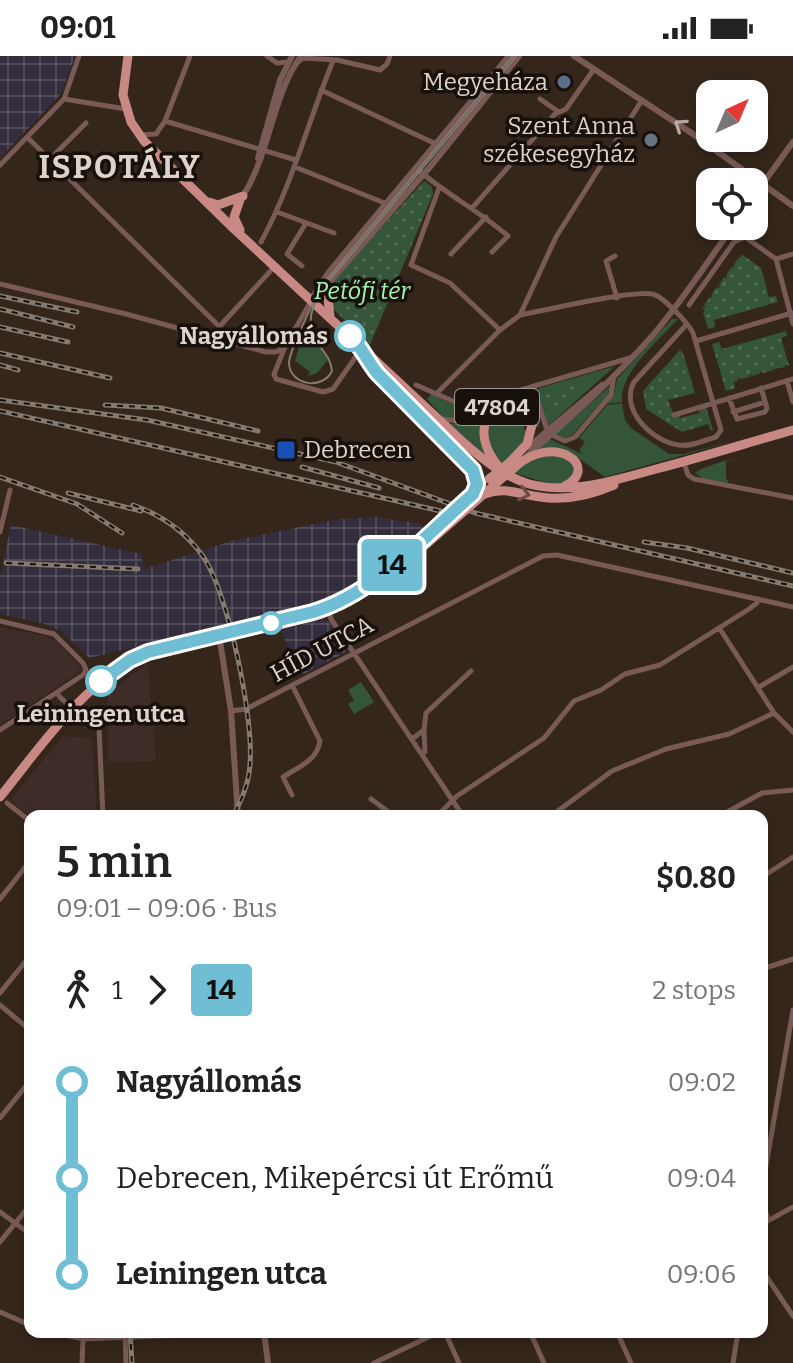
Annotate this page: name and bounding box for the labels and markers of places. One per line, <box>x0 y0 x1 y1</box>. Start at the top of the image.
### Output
place label: Megyeháza <box>423 68 548 96</box>
marker: Megyeháza <box>555 73 573 91</box>
place label: Szent Anna székesegyház <box>483 112 635 168</box>
marker: Szent Anna székesegyház <box>642 131 660 149</box>
marker: Nagyállomás <box>335 321 365 351</box>
place label: Nagyállomás <box>179 322 328 350</box>
place label: Debrecen <box>304 436 411 464</box>
marker: Debrecen <box>275 439 297 461</box>
unlabelled marker <box>260 612 282 634</box>
marker: Leiningen utca <box>86 666 116 696</box>
place label: Leiningen utca <box>17 700 186 728</box>

